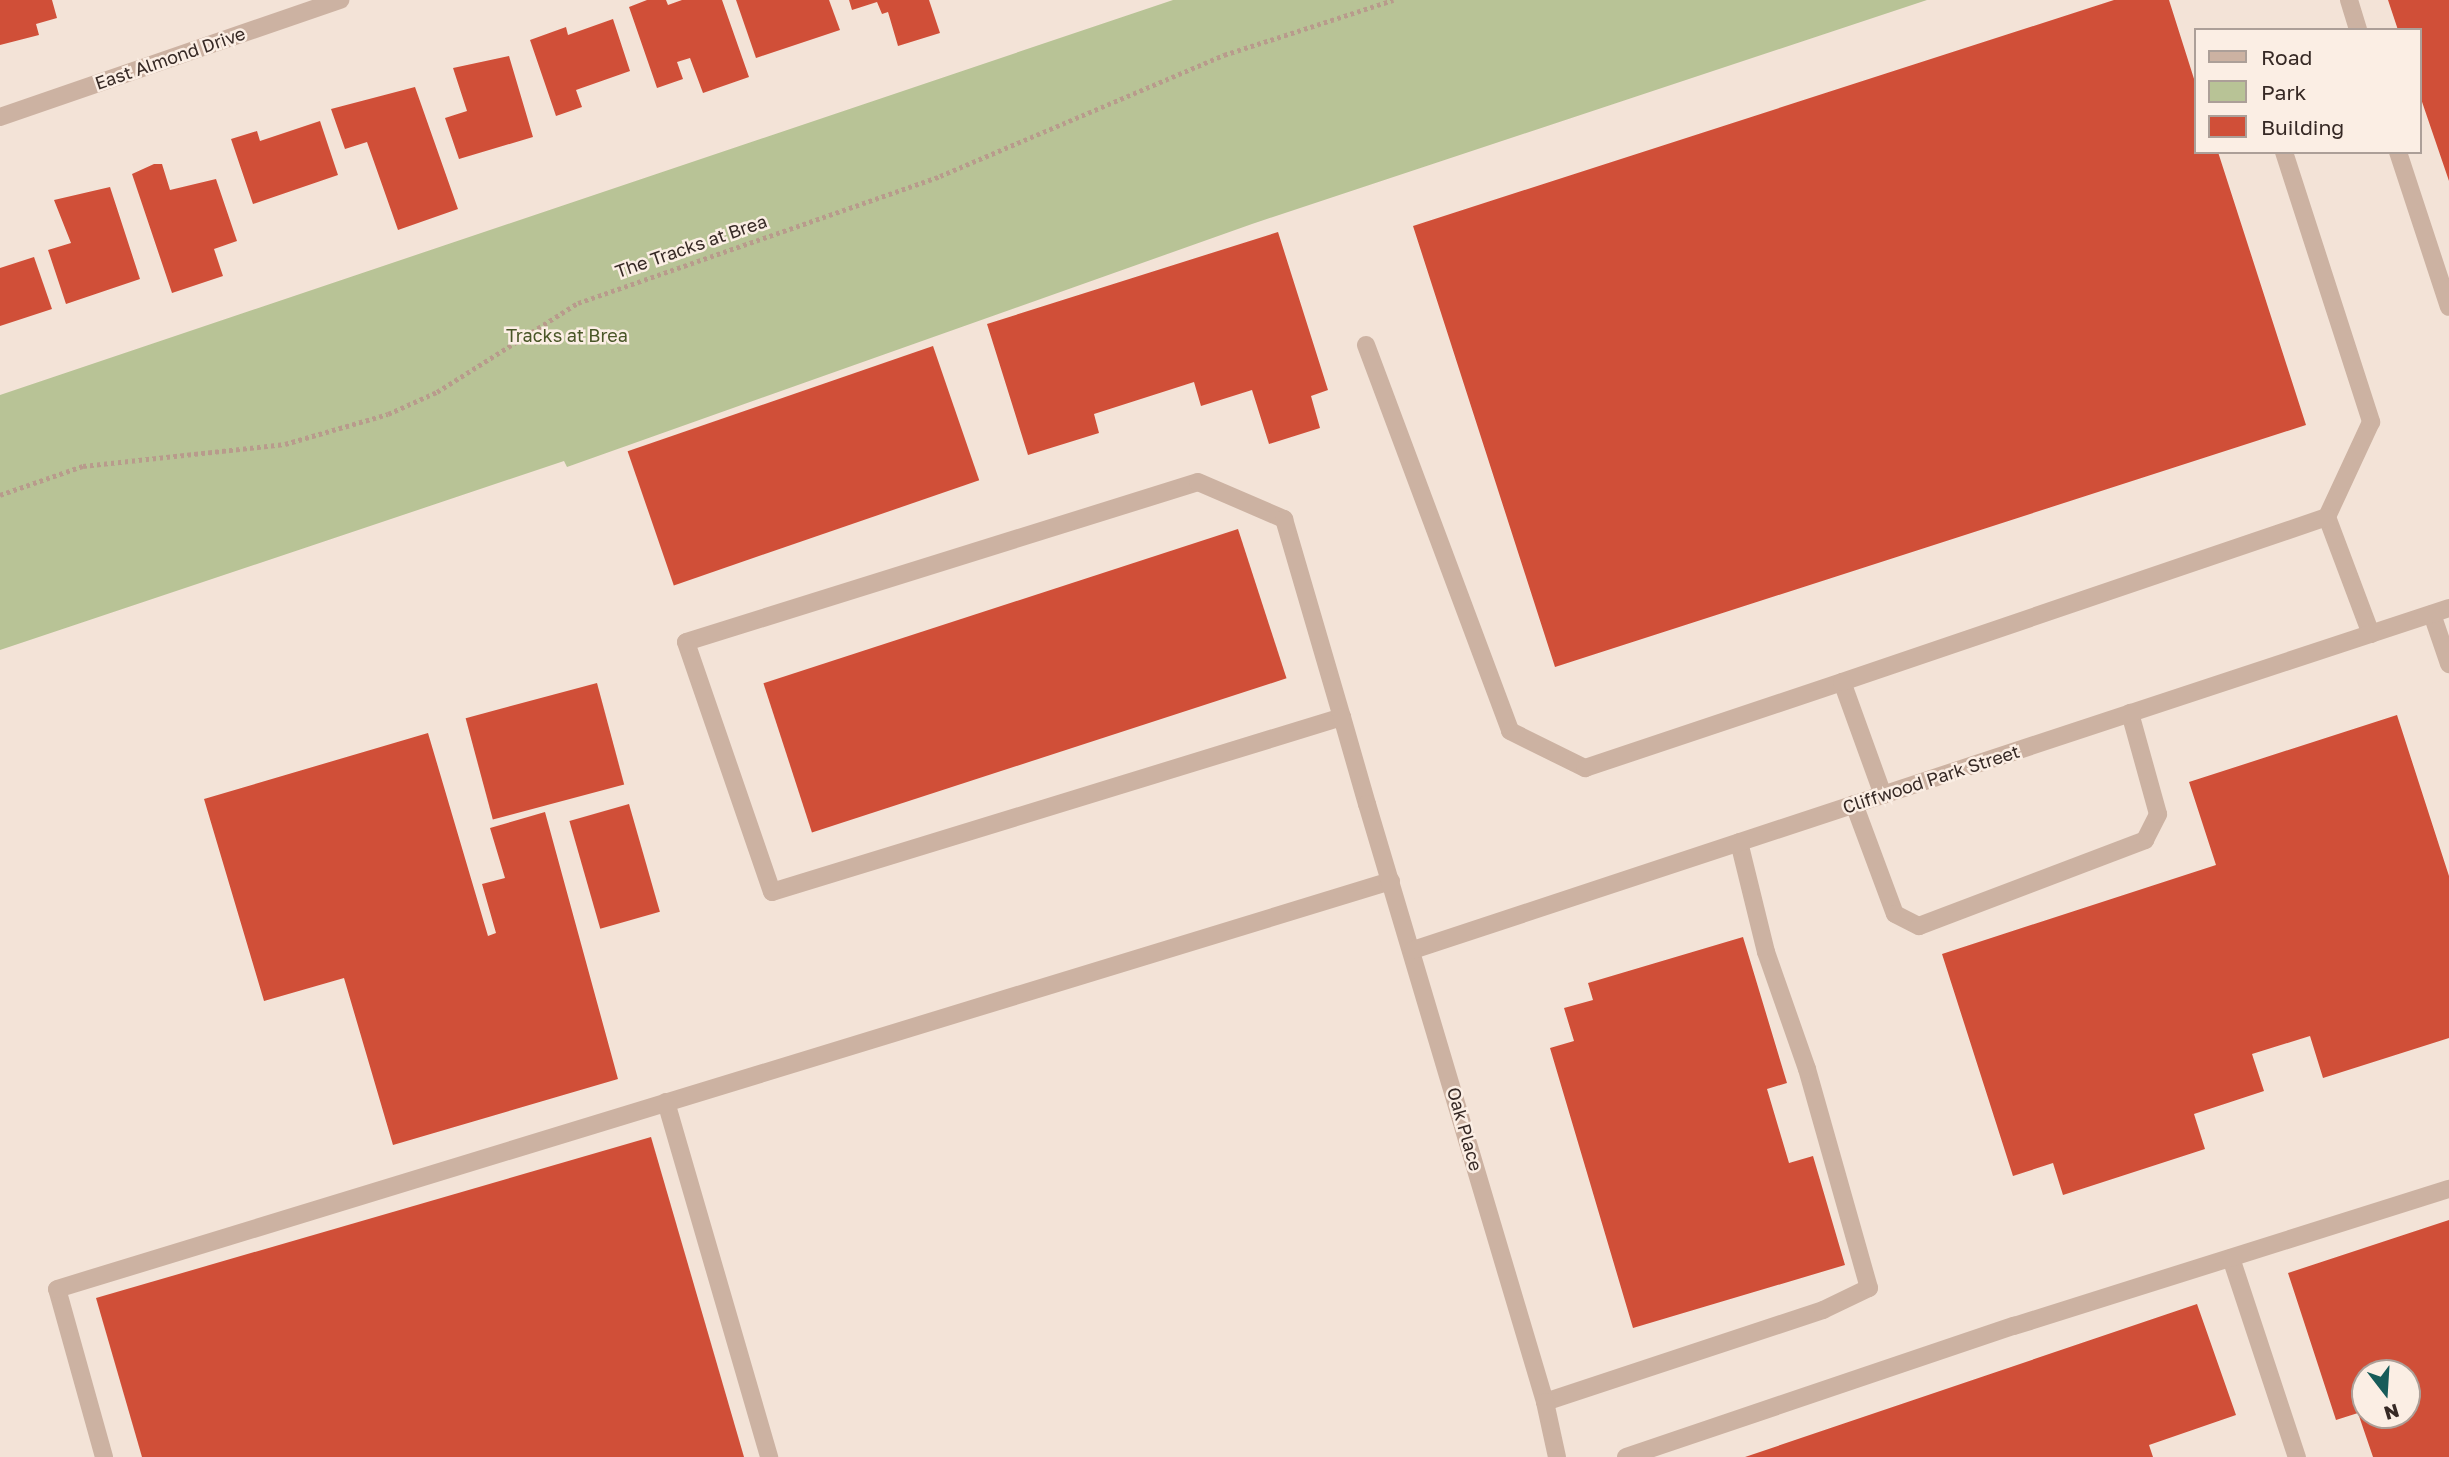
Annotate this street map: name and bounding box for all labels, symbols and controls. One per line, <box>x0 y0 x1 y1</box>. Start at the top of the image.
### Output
street label: East Almond Drive <box>92 22 248 94</box>
legend <box>2194 28 2421 154</box>
text: Road <box>2261 44 2312 70</box>
text: Park <box>2261 79 2306 105</box>
text: Building <box>2261 114 2344 140</box>
street label: The Tracks at Brea <box>612 210 770 282</box>
park label: Tracks at Brea <box>506 324 628 346</box>
street label: Cliffwood Park Street <box>1840 740 2022 818</box>
street label: Oak Place <box>1443 1085 1487 1173</box>
north arrow <box>2351 1359 2421 1429</box>
text: N <box>2381 1400 2402 1426</box>

